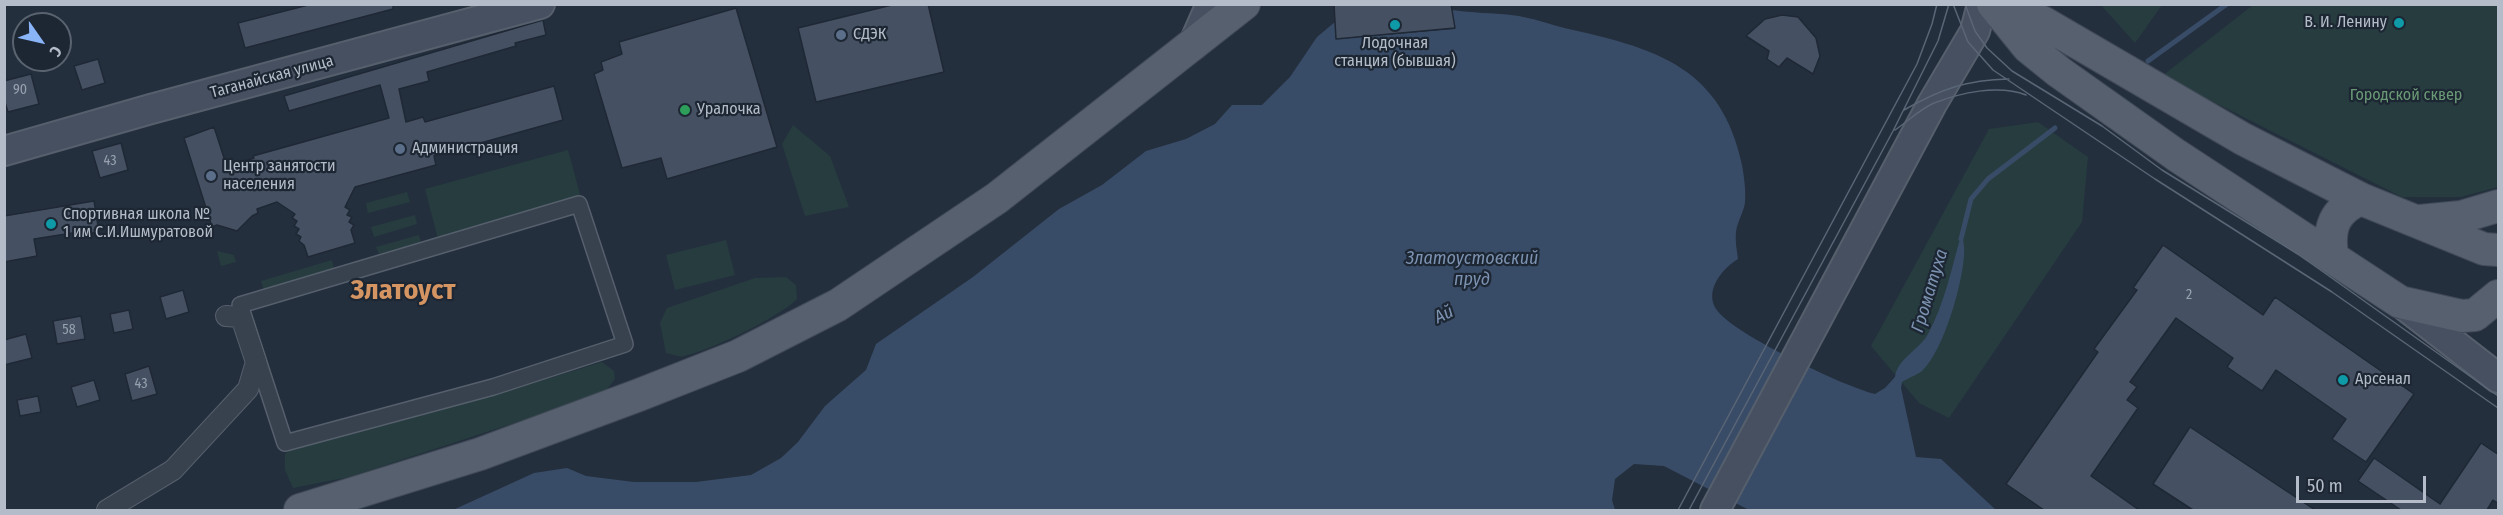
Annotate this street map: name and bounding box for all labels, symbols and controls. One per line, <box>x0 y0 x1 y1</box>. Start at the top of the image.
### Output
north arrow <box>12 12 72 72</box>
place label: В. И. Ленину <box>2304 13 2387 33</box>
marker: В. И. Ленину <box>2392 16 2406 30</box>
marker: Лодочная станция (бывшая) <box>1388 18 1402 32</box>
place label: СДЭК <box>853 25 886 45</box>
marker: СДЭК <box>834 28 848 42</box>
place label: Лодочная станция (бывшая) <box>1334 34 1456 72</box>
text: С <box>45 42 66 60</box>
street label: Таганайская улица <box>208 51 336 103</box>
house number: 90 <box>13 82 27 98</box>
park label: Городской сквер <box>2350 86 2462 106</box>
place label: Уралочка <box>697 100 761 120</box>
marker: Уралочка <box>678 103 692 117</box>
place label: Администрация <box>412 139 519 159</box>
marker: Администрация <box>393 142 407 156</box>
house number: 43 <box>104 153 116 169</box>
place label: Центр занятости населения <box>223 157 336 195</box>
marker: Центр занятости населения <box>204 169 218 183</box>
place label: Спортивная школа № 1 им С.И.Ишмуратовой <box>63 205 213 243</box>
marker: Спортивная школа № 1 им С.И.Ишмуратовой <box>44 217 58 231</box>
water label: Громатуха <box>1907 247 1953 335</box>
water label: Златоустовский пруд <box>1406 248 1538 290</box>
district label: Златоуст <box>351 274 455 308</box>
house number: 2 <box>2186 287 2192 303</box>
water label: Ай <box>1431 301 1457 329</box>
house number: 58 <box>62 322 76 338</box>
place label: Арсенал <box>2355 370 2411 390</box>
marker: Арсенал <box>2336 373 2350 387</box>
house number: 43 <box>135 376 147 392</box>
scale bar <box>2299 464 2430 502</box>
text: 50 m <box>2307 475 2343 497</box>

